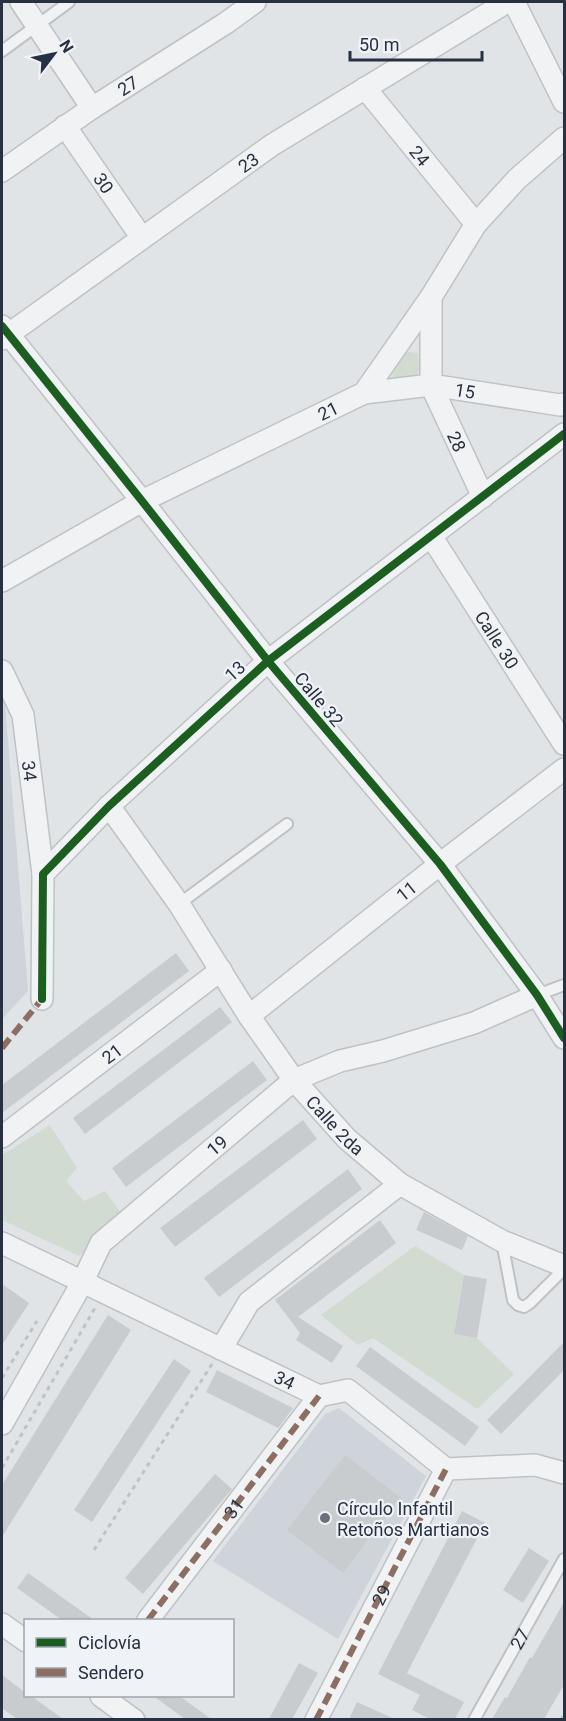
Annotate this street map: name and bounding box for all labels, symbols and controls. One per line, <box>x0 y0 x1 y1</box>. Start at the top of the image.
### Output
north arrow <box>24 24 84 84</box>
scale bar <box>350 24 482 62</box>
text: 50 m <box>359 34 399 55</box>
text: N <box>55 36 77 56</box>
street label: 27 <box>113 71 142 100</box>
street label: 24 <box>405 141 435 170</box>
street label: 23 <box>234 148 262 177</box>
street label: 30 <box>90 169 118 197</box>
street label: 15 <box>454 378 477 402</box>
street label: 21 <box>314 397 342 424</box>
street label: 28 <box>443 428 471 455</box>
street label: Calle 30 <box>471 607 523 672</box>
street label: 13 <box>220 656 250 686</box>
street label: Calle 32 <box>290 668 348 730</box>
street label: 34 <box>18 759 42 782</box>
street label: 11 <box>392 876 421 905</box>
street label: 21 <box>97 1039 126 1068</box>
street label: Calle 2da <box>302 1091 368 1159</box>
street label: 19 <box>202 1131 231 1160</box>
street label: 34 <box>271 1366 298 1393</box>
street label: 31 <box>219 1494 248 1522</box>
place label: Círculo Infantil Retoños Martianos <box>337 1498 489 1540</box>
marker: Círculo Infantil Retoños Martianos <box>318 1511 332 1525</box>
street label: 29 <box>367 1581 395 1609</box>
legend <box>24 1619 234 1697</box>
street label: 27 <box>505 1625 533 1653</box>
text: Ciclovía <box>78 1632 141 1653</box>
text: Sendero <box>78 1662 144 1683</box>

